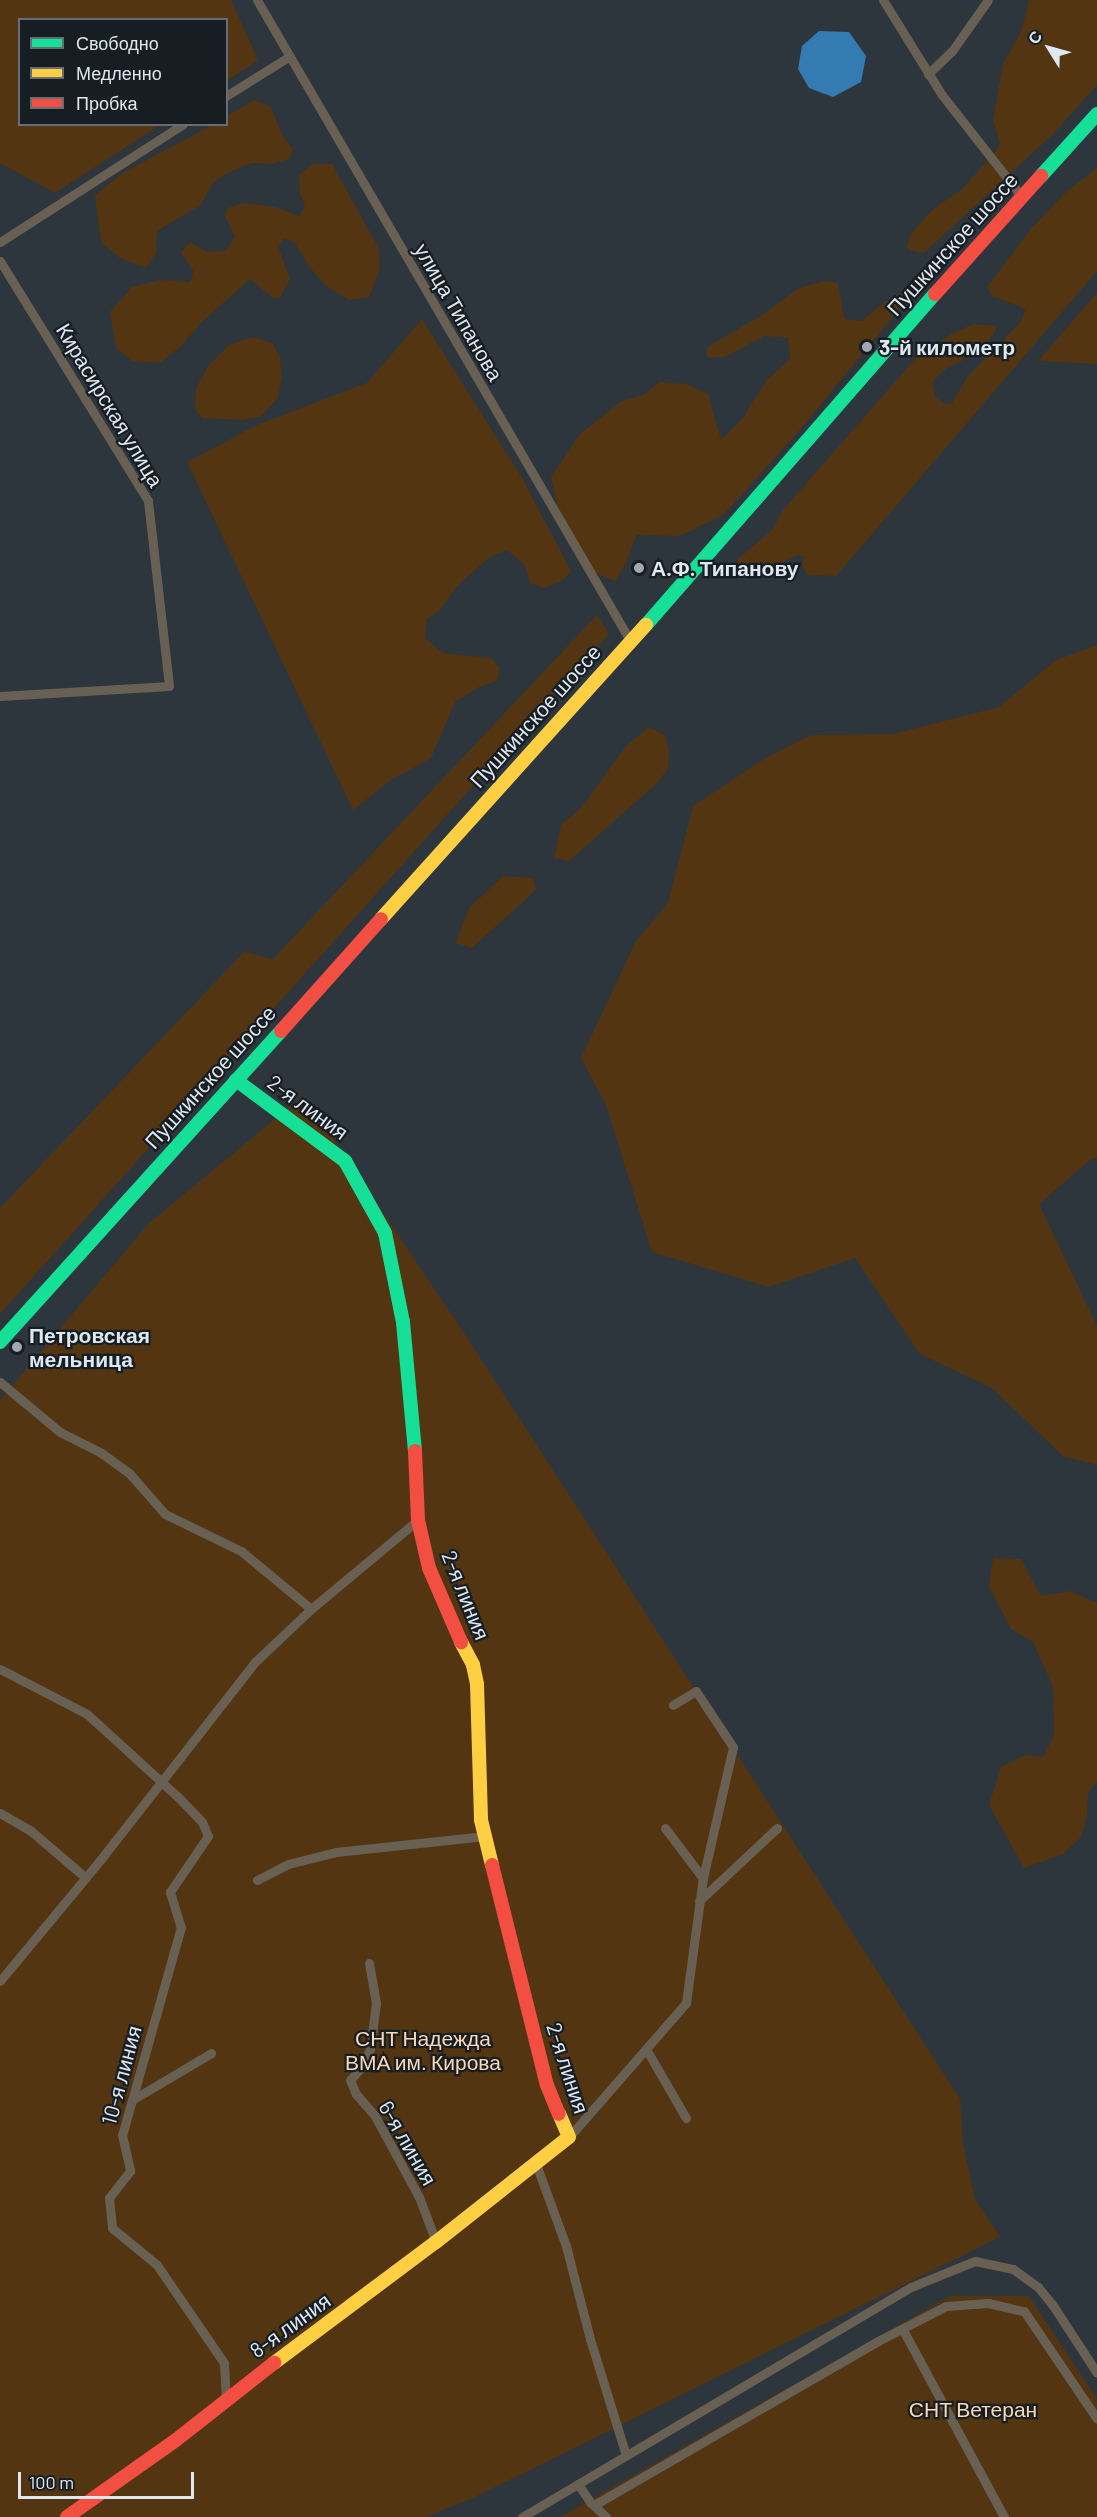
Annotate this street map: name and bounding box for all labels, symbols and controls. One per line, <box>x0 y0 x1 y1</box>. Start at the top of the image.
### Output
legend <box>18 18 228 126</box>
north arrow <box>1019 18 1079 78</box>
text: С <box>1023 27 1045 47</box>
text: Свободно <box>76 32 159 54</box>
text: Медленно <box>76 62 162 84</box>
text: Пробка <box>76 92 138 114</box>
street label: Пушкинское шоссе <box>881 167 1023 321</box>
street label: улица Типанова <box>409 239 509 385</box>
street label: Кирасирская улица <box>51 319 169 491</box>
place label: 3-й километр <box>879 334 1015 360</box>
marker: 3-й километр <box>860 340 874 354</box>
place label: А.Ф. Типанову <box>651 555 799 581</box>
marker: А.Ф. Типанову <box>632 561 646 575</box>
street label: Пушкинское шоссе <box>464 639 606 793</box>
street label: Пушкинское шоссе <box>139 1000 281 1154</box>
street label: 2-я линия <box>263 1069 353 1145</box>
place label: Петровская мельница <box>29 1322 150 1372</box>
marker: Петровская мельница <box>10 1340 24 1354</box>
street label: 2-я линия <box>437 1547 495 1643</box>
street label: 2-я линия <box>542 2020 594 2116</box>
street label: 10-я линия <box>96 2023 146 2127</box>
park label: СНТ Надежда ВМА им. Кирова <box>345 2025 501 2075</box>
street label: 6-я линия <box>374 2096 442 2190</box>
street label: 8-я линия <box>245 2287 335 2363</box>
park label: СНТ Ветеран <box>909 2396 1037 2422</box>
scale bar <box>21 2460 196 2498</box>
text: 100 m <box>29 2471 74 2493</box>

